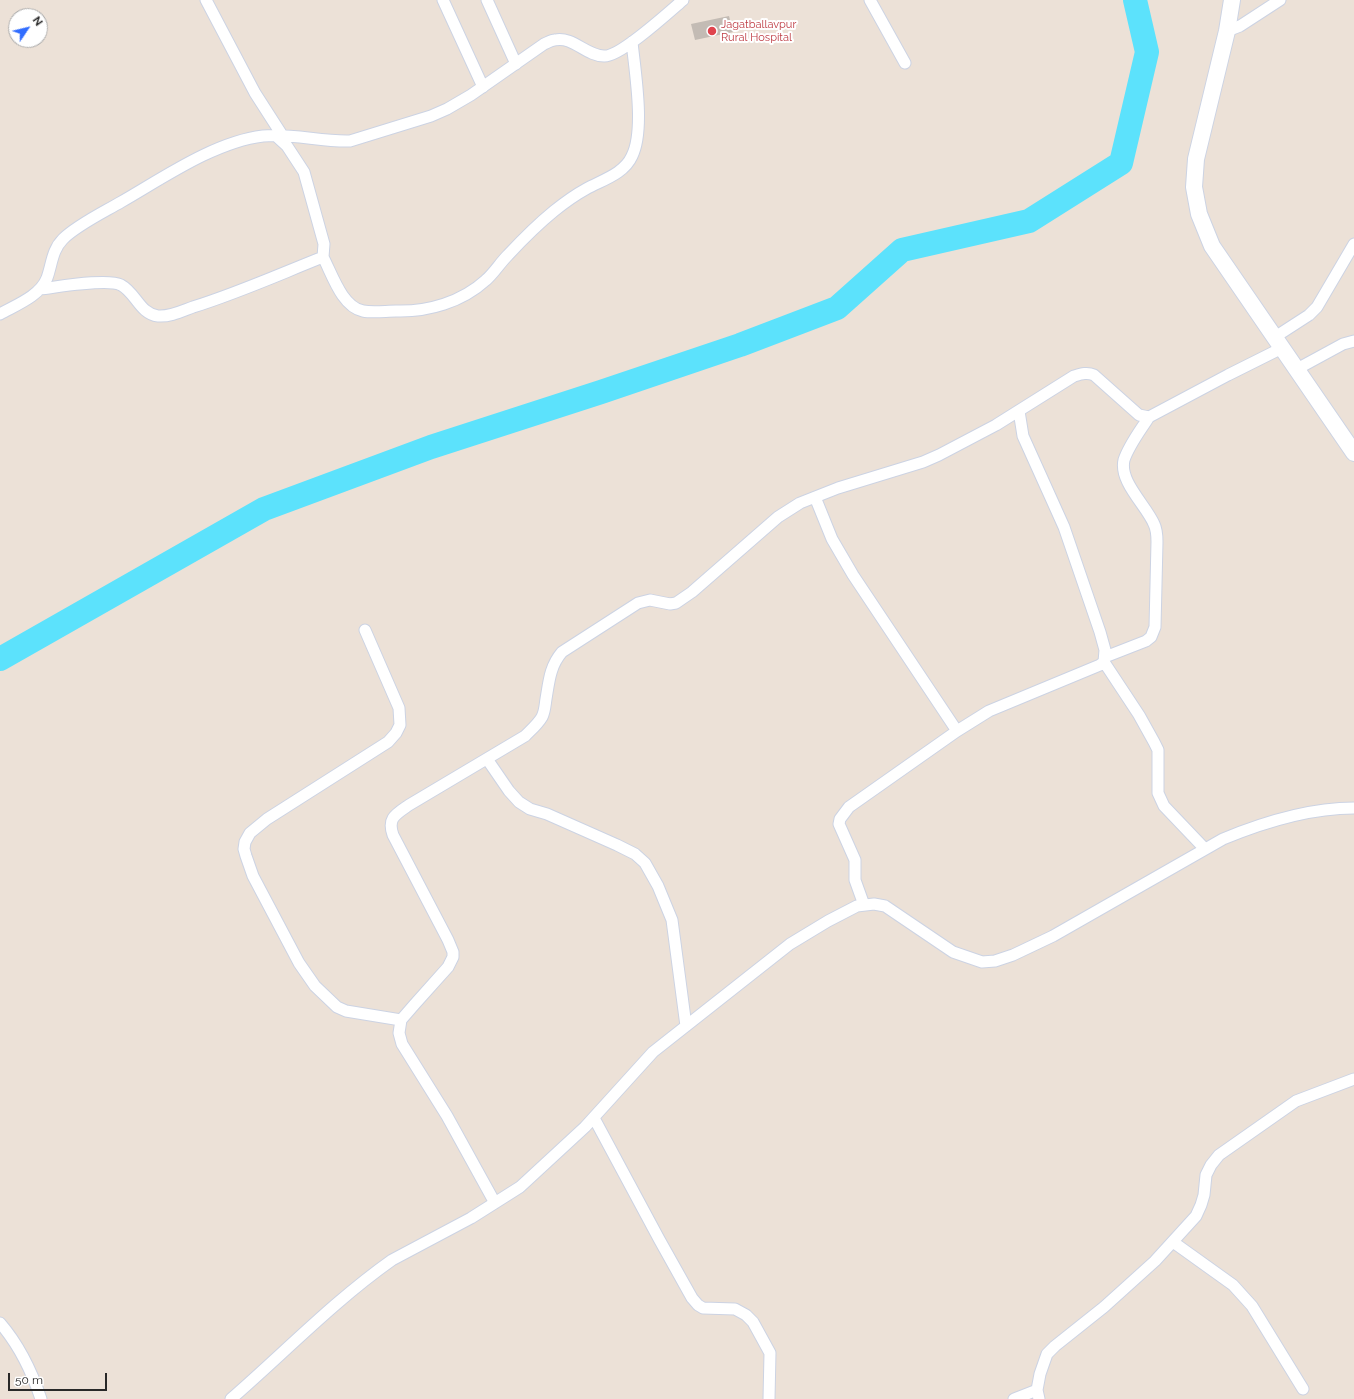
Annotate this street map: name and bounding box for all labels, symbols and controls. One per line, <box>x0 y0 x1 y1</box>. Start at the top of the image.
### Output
north arrow <box>8 8 48 48</box>
text: N <box>30 14 45 29</box>
place label: Jagatballavpur Rural Hospital <box>721 18 796 44</box>
marker: Jagatballavpur Rural Hospital <box>706 25 718 37</box>
scale bar <box>10 1365 109 1391</box>
text: 50 m <box>15 1373 43 1387</box>

